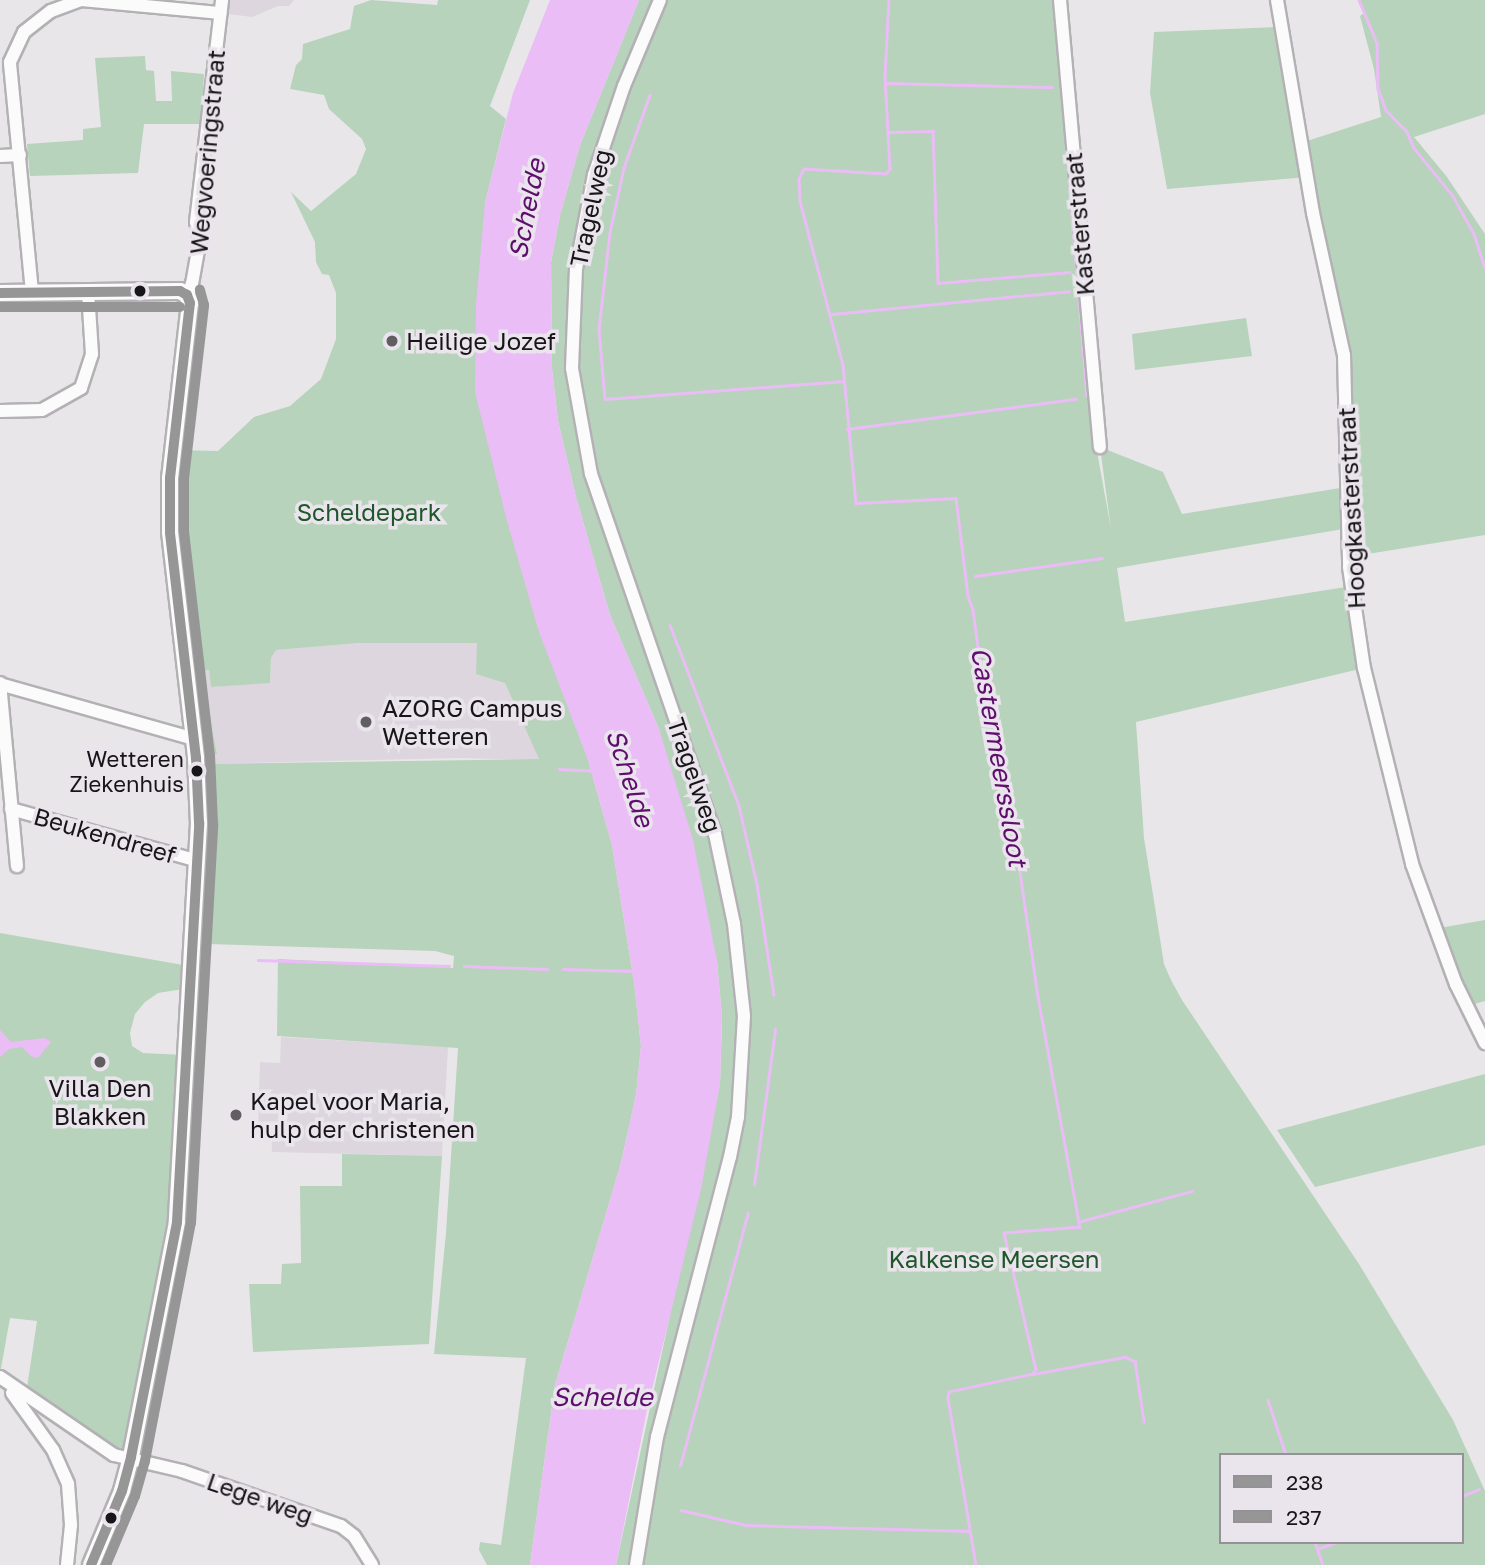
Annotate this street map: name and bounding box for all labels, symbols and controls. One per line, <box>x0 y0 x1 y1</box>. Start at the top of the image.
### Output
street label: Wegvoeringstraat <box>184 48 230 256</box>
street label: Tragelweg <box>564 147 616 269</box>
street label: Kasterstraat <box>1058 151 1100 297</box>
water label: Schelde <box>502 156 552 262</box>
unlabelled marker <box>133 284 147 298</box>
place label: Heilige Jozef <box>406 327 556 355</box>
marker: Heilige Jozef <box>384 333 400 349</box>
street label: Hoogkasterstraat <box>1331 406 1371 610</box>
park label: Scheldepark <box>297 498 441 526</box>
water label: Castermeerssloot <box>964 645 1034 869</box>
place label: AZORG Campus Wetteren <box>382 694 562 750</box>
marker: AZORG Campus Wetteren <box>356 712 376 732</box>
street label: Tragelweg <box>662 714 728 836</box>
water label: Schelde <box>600 725 660 831</box>
place label: Wetteren Ziekenhuis <box>69 745 184 796</box>
marker: Wetteren Ziekenhuis <box>190 764 204 778</box>
street label: Beukendreef <box>31 801 179 869</box>
marker: Villa Den Blakken <box>92 1054 108 1070</box>
place label: Villa Den Blakken <box>49 1074 151 1130</box>
place label: Kapel voor Maria, hulp der christenen <box>250 1087 475 1143</box>
marker: Kapel voor Maria, hulp der christenen <box>228 1107 244 1123</box>
park label: Kalkense Meersen <box>888 1245 1100 1273</box>
water label: Schelde <box>551 1381 653 1413</box>
legend <box>1219 1453 1464 1544</box>
street label: Lege weg <box>203 1466 317 1530</box>
text: 238 <box>1286 1469 1323 1495</box>
text: 237 <box>1286 1504 1322 1530</box>
unlabelled marker <box>104 1511 118 1525</box>

